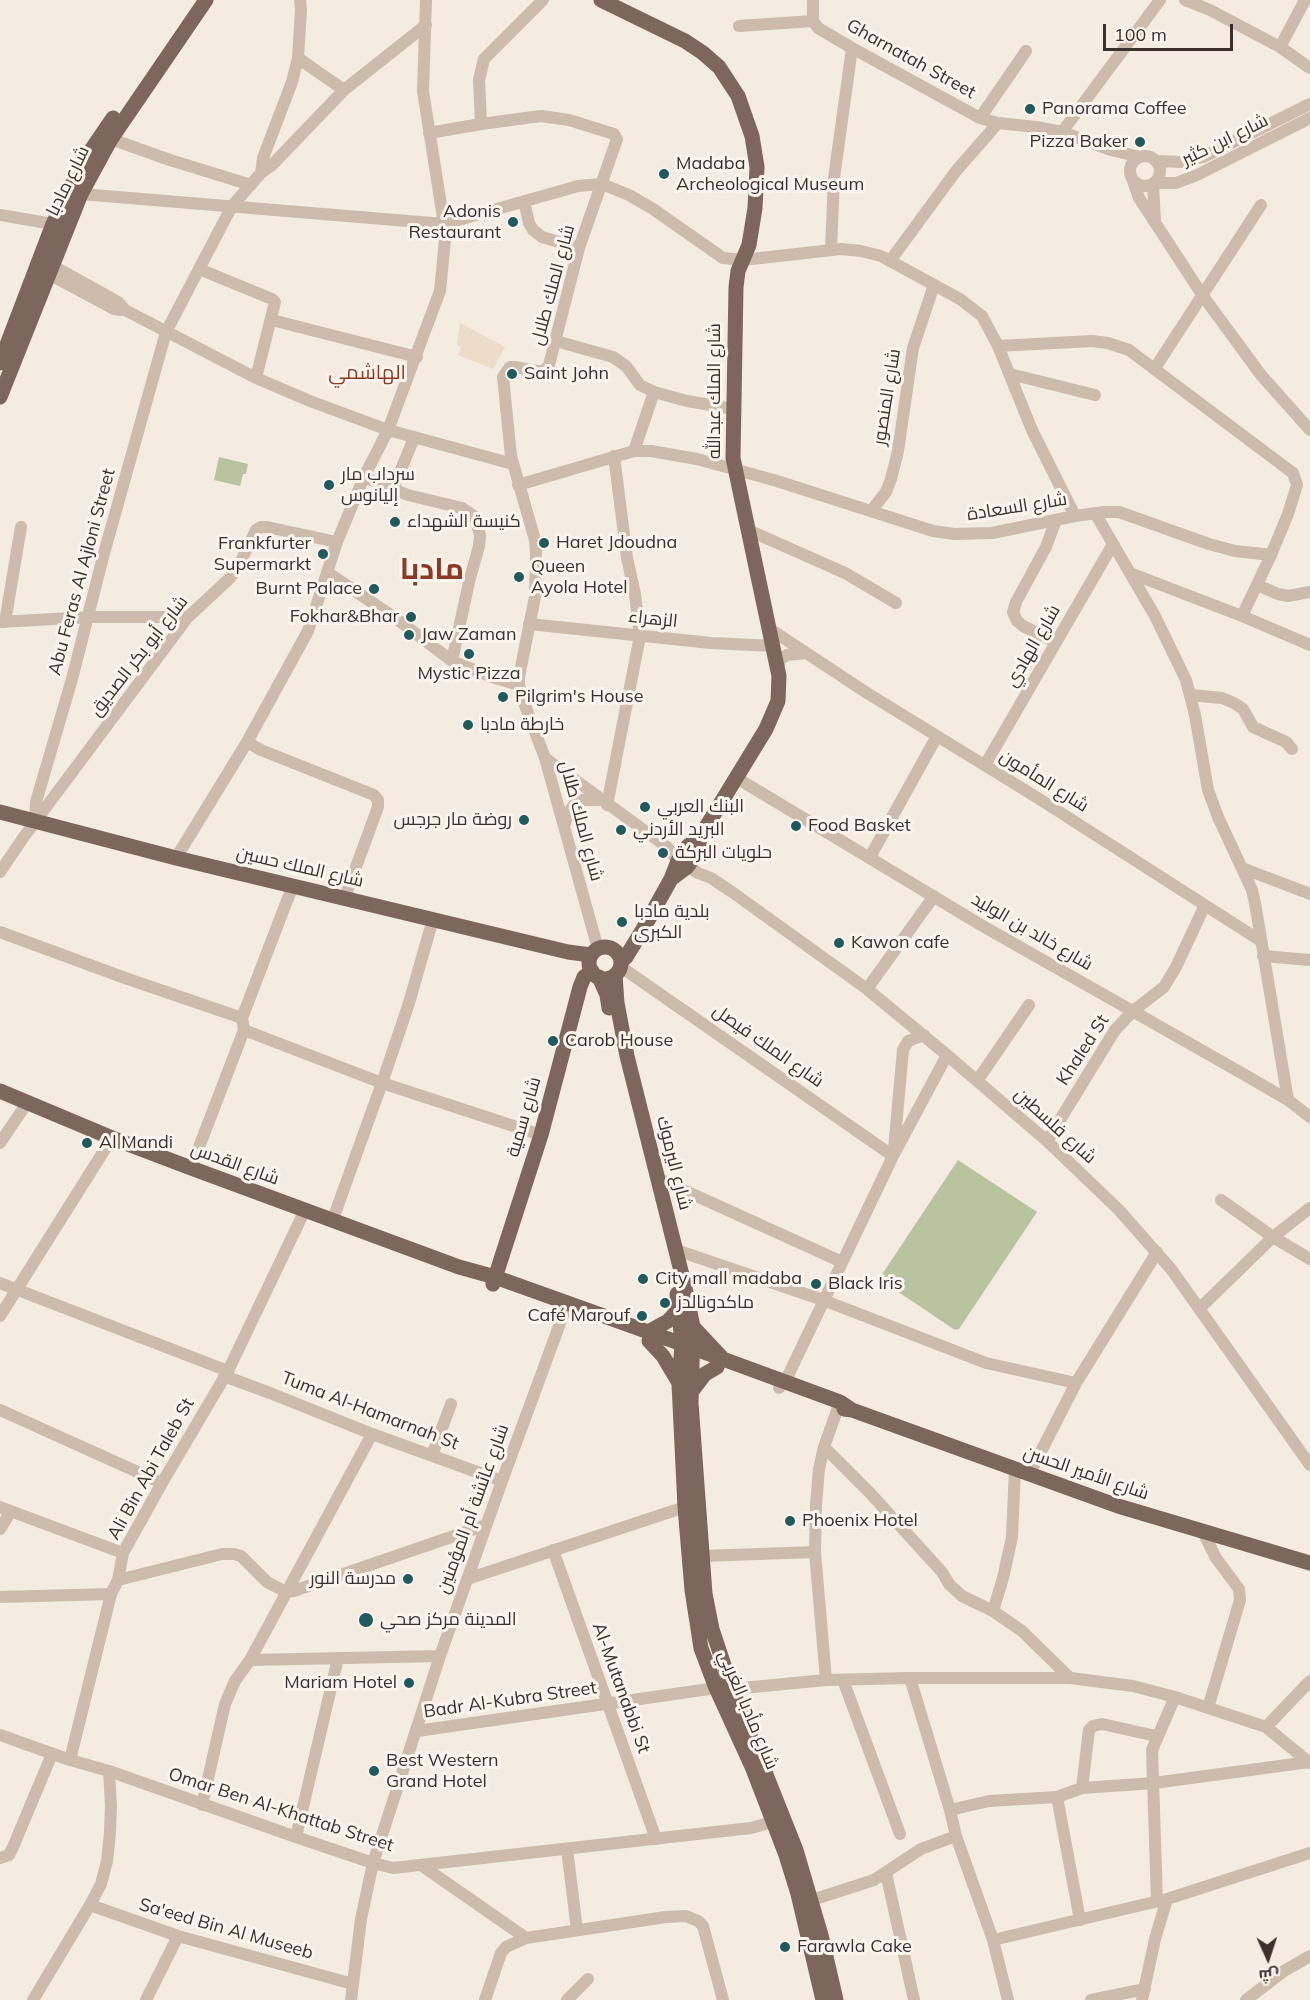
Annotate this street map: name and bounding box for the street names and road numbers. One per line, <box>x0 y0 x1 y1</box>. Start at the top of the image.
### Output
street label: Gharnatah Street <box>843 15 979 103</box>
street label: شارع ابن كثير <box>1178 110 1272 170</box>
street label: شارع مادبا <box>42 142 94 220</box>
street label: شارع الملك طلال <box>527 222 579 348</box>
street label: شارع الملك عبدالله <box>704 323 726 459</box>
street label: شارع المنصور <box>869 347 905 447</box>
street label: Abu Feras Al Ajloni Street <box>44 466 120 678</box>
street label: شارع السعادة <box>966 488 1068 526</box>
street label: شارع أبو بكر الصديق <box>85 592 193 720</box>
street label: شارع الهادي <box>1001 601 1065 691</box>
street label: الزهراء <box>627 606 679 632</box>
street label: شارع المأمون <box>996 745 1092 817</box>
street label: شارع الملك طلال <box>555 758 607 884</box>
street label: شارع الملك حسين <box>234 842 366 892</box>
street label: شارع خالد بن الوليد <box>968 889 1096 975</box>
street label: شارع الملك فيصل <box>708 1000 828 1092</box>
street label: Khaled St <box>1052 1011 1114 1089</box>
street label: شارع سمية <box>502 1074 546 1160</box>
street label: شارع فلسطين <box>1010 1084 1100 1168</box>
street label: شارع اليرموك <box>652 1114 696 1212</box>
street label: شارع القدس <box>188 1138 282 1190</box>
street label: Tuma Al-Hamarnah St <box>278 1367 462 1455</box>
street label: Ali Bin Abi Taleb St <box>103 1394 199 1544</box>
street label: شارع عائشة أم المؤمنين <box>432 1421 514 1597</box>
street label: شارع الأمير الحسن <box>1020 1441 1152 1505</box>
street label: Al-Mutanabbi St <box>587 1620 655 1756</box>
street label: شارع مأدبا الغربي <box>713 1647 783 1773</box>
street label: Badr Al-Kubra Street <box>422 1677 598 1723</box>
street label: Omar Ben Al-Khattab Street <box>166 1763 396 1857</box>
street label: Sa'eed Bin Al Museeb <box>136 1894 316 1964</box>

